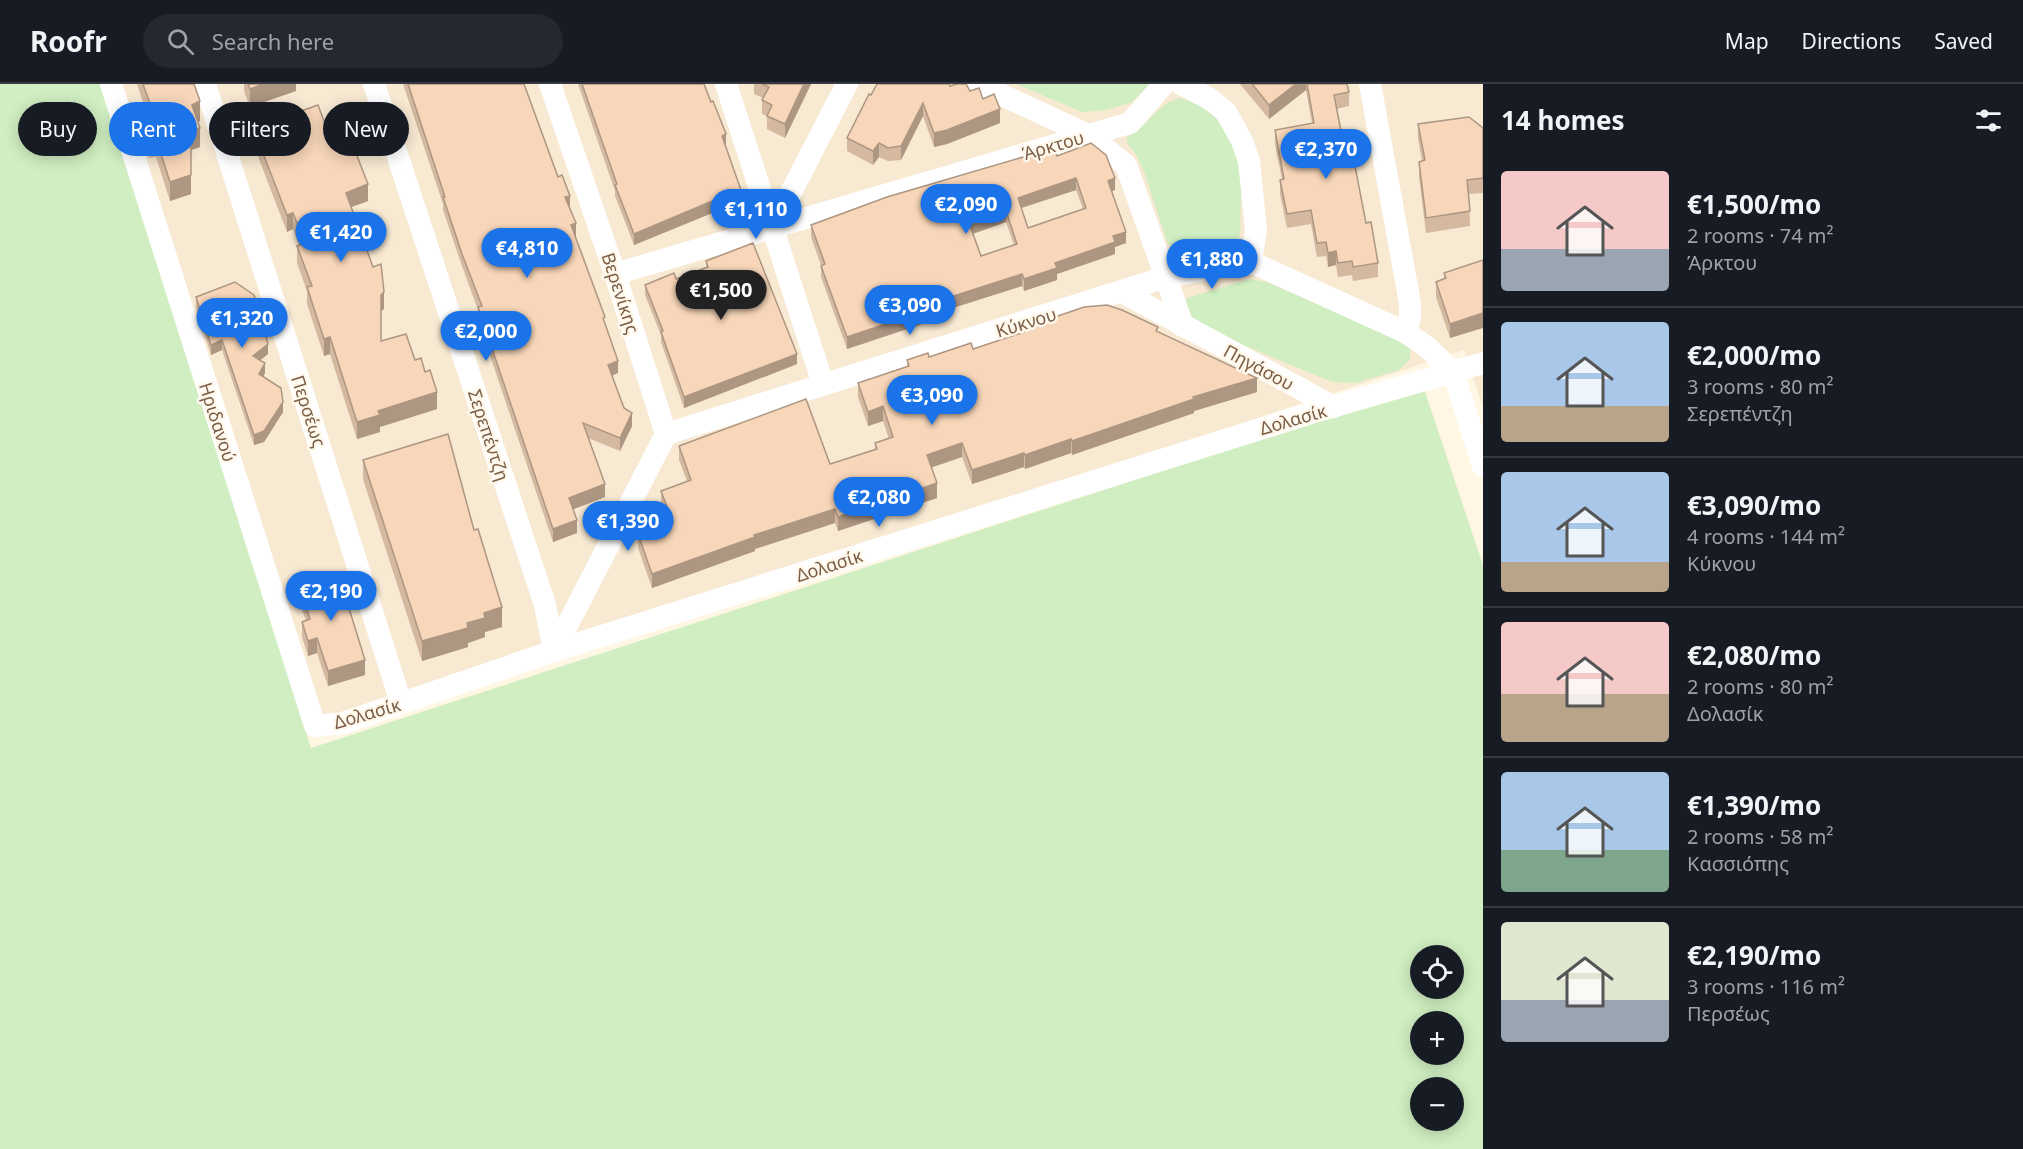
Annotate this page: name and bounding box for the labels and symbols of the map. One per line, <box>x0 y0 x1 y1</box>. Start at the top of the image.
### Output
street label: Άρκτου <box>1019 125 1087 165</box>
pin: €2,370 <box>1277 129 1375 180</box>
pin: €2,090 <box>917 184 1015 235</box>
pin: €1,110 <box>707 189 805 240</box>
pin: €1,420 <box>292 212 390 263</box>
pin: €4,810 <box>478 228 576 279</box>
pin: €1,880 <box>1163 239 1261 290</box>
street label: Βερενίκης <box>597 249 645 337</box>
pin: €1,500 <box>672 270 770 321</box>
pin: €3,090 <box>861 285 959 336</box>
pin: €1,320 <box>193 298 291 349</box>
street label: Κύκνου <box>993 301 1059 343</box>
pin: €2,000 <box>437 311 535 362</box>
street label: Πηγάσου <box>1220 338 1298 396</box>
street label: Περσέως <box>286 372 332 450</box>
pin: €3,090 <box>883 375 981 426</box>
street label: Ηριδανού <box>194 379 242 465</box>
street label: Σερεπέντζη <box>463 386 515 484</box>
street label: Δολασίκ <box>1257 398 1330 440</box>
pin: €2,080 <box>830 477 928 528</box>
pin: €1,390 <box>579 501 677 552</box>
street label: Δολασίκ <box>793 543 866 587</box>
pin: €2,190 <box>282 571 380 622</box>
street label: Δολασίκ <box>331 692 404 734</box>

